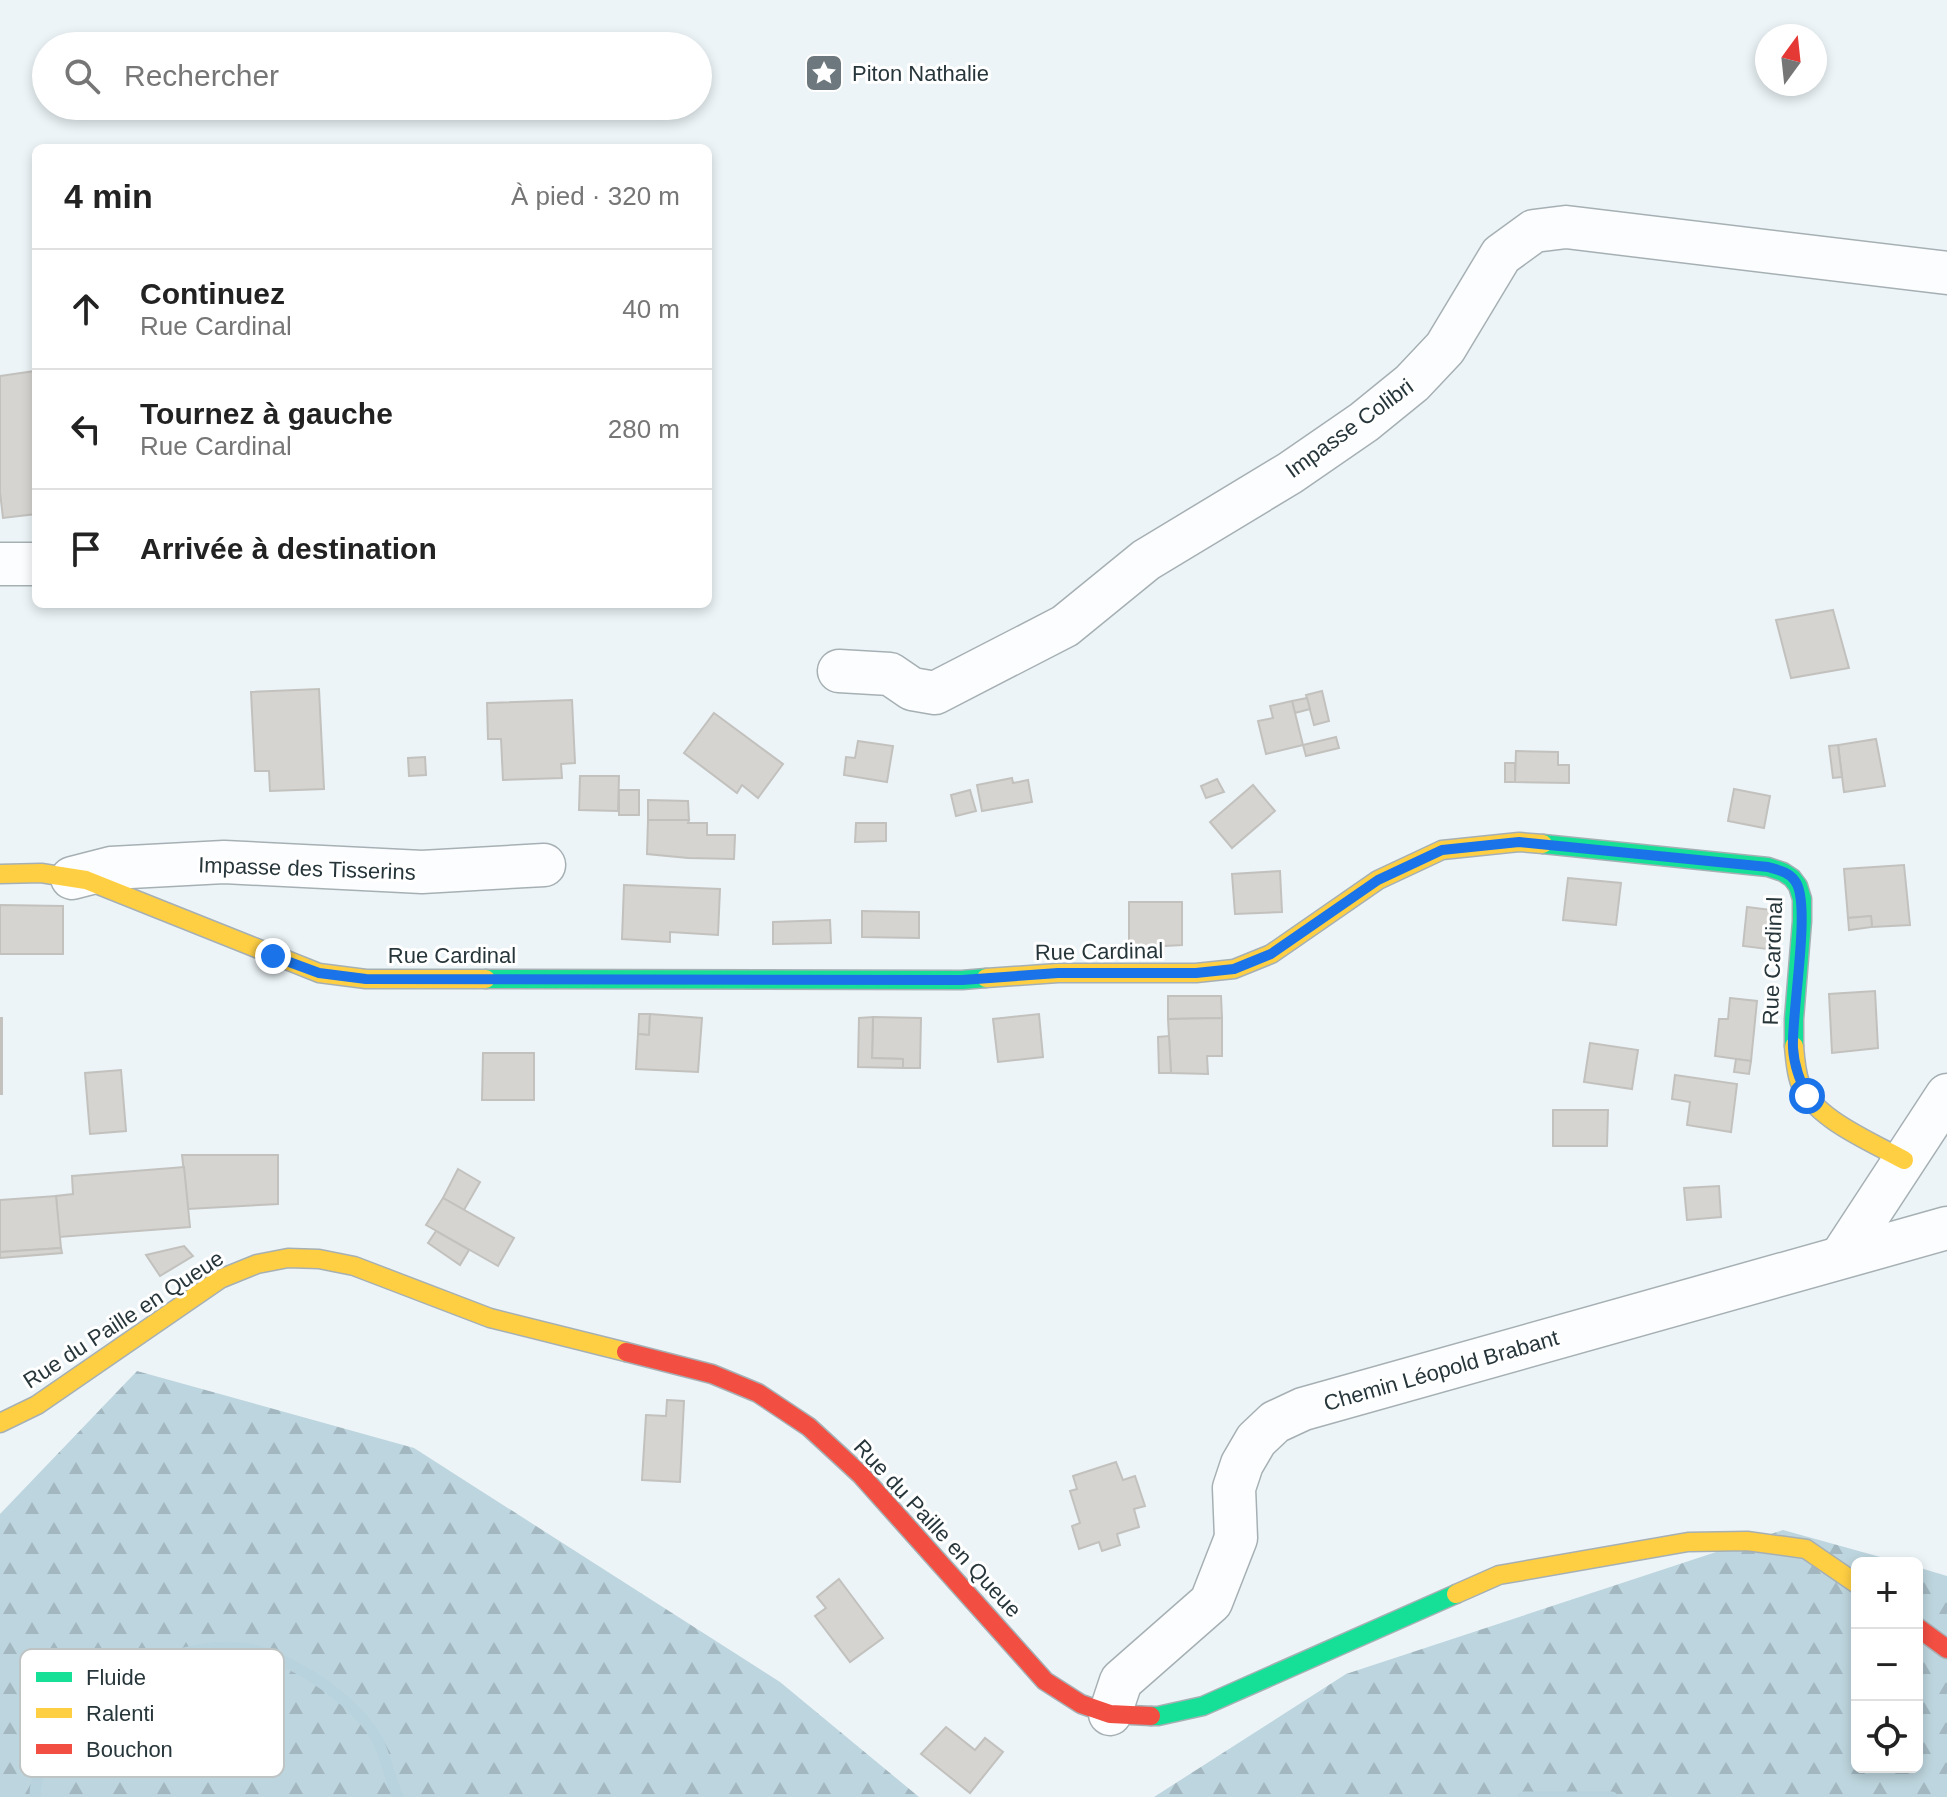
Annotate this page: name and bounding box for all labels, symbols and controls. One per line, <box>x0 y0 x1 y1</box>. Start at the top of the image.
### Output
north arrow <box>1755 24 1827 96</box>
search box <box>32 32 712 120</box>
place icon: Piton Nathalie <box>803 52 845 94</box>
icon: search <box>60 54 104 98</box>
text: Rechercher <box>124 59 279 92</box>
place label: Piton Nathalie <box>852 61 989 86</box>
text: 4 min <box>64 177 153 215</box>
text: À pied · 320 m <box>511 181 680 211</box>
text: Continuez <box>140 277 285 310</box>
icon: ahead <box>64 287 108 331</box>
text: 40 m <box>622 294 680 324</box>
text: Rue Cardinal <box>140 311 292 341</box>
street label: Impasse Colibri <box>1281 374 1418 483</box>
text: Tournez à gauche <box>140 397 393 430</box>
icon: left <box>64 407 108 451</box>
text: 280 m <box>608 414 680 444</box>
text: Rue Cardinal <box>140 431 292 461</box>
icon: arrive <box>64 527 108 571</box>
text: Arrivée à destination <box>140 532 437 565</box>
street label: Impasse des Tisserins <box>198 852 416 885</box>
street label: Rue Cardinal <box>1758 896 1787 1026</box>
route end <box>255 938 291 974</box>
street label: Rue Cardinal <box>1035 938 1163 965</box>
street label: Rue Cardinal <box>388 943 516 968</box>
route start <box>1789 1078 1825 1114</box>
street label: Rue du Paille en Queue <box>18 1245 228 1394</box>
street label: Chemin Léopold Brabant <box>1321 1325 1562 1416</box>
street label: Rue du Paille en Queue <box>849 1434 1026 1622</box>
map controls <box>1851 1557 1923 1773</box>
button: + <box>1851 1557 1923 1629</box>
button: − <box>1851 1629 1923 1701</box>
legend <box>20 1649 284 1777</box>
text: Fluide <box>86 1665 146 1690</box>
text: Ralenti <box>86 1701 154 1726</box>
button: locate <box>1851 1701 1923 1773</box>
text: Bouchon <box>86 1737 173 1762</box>

